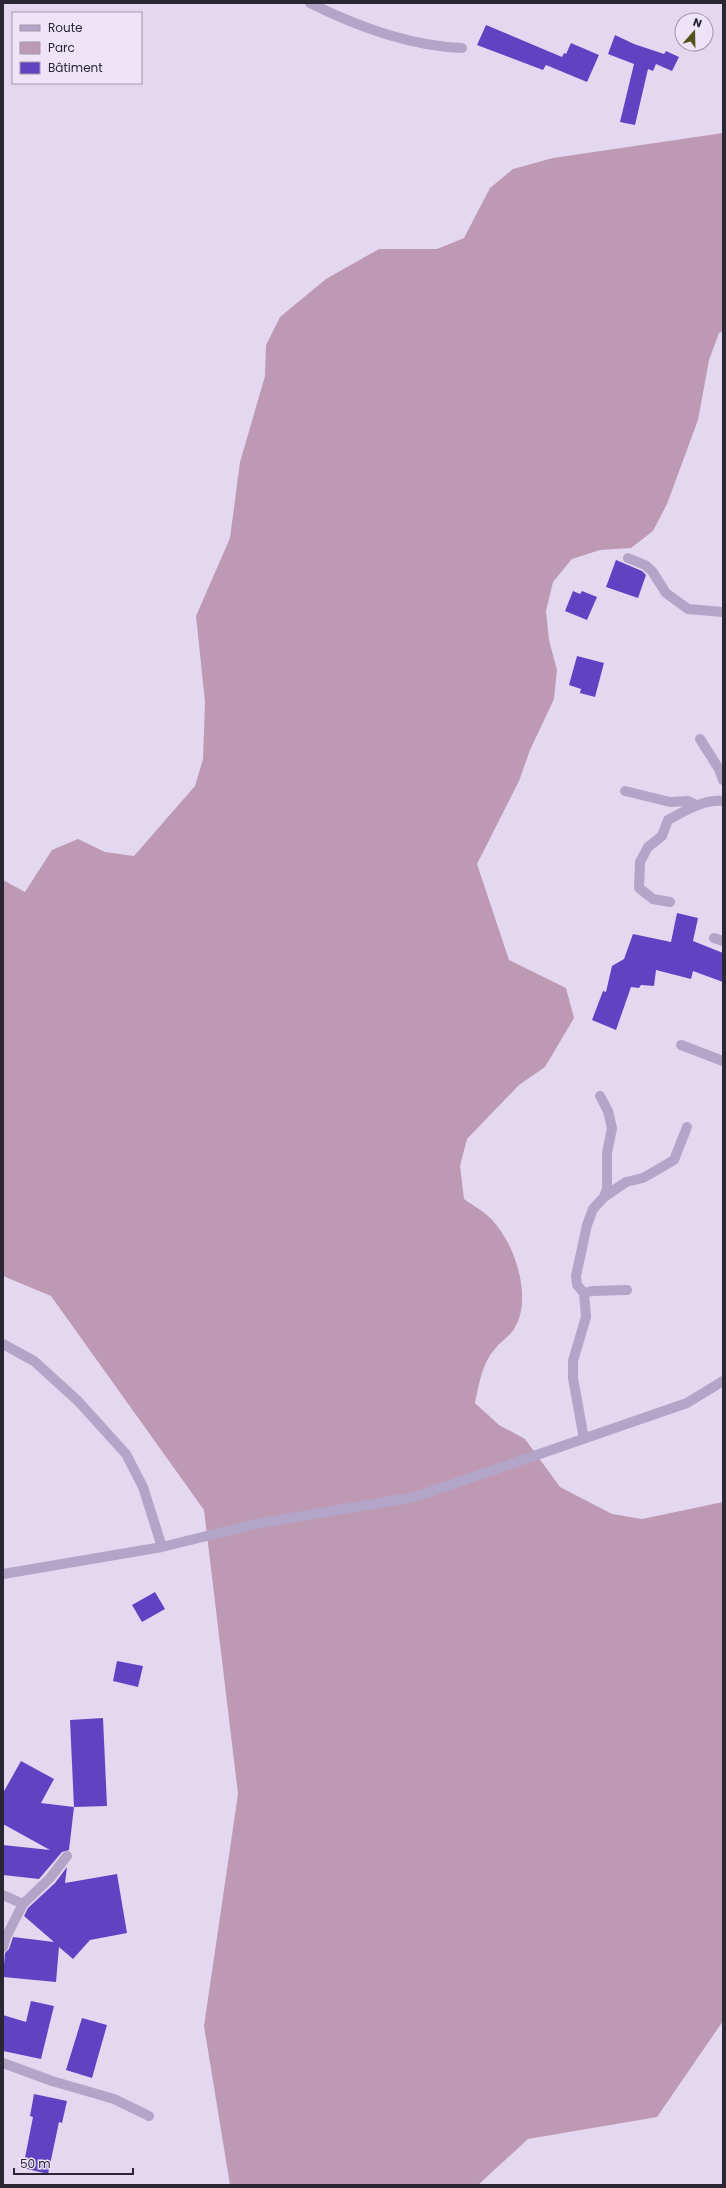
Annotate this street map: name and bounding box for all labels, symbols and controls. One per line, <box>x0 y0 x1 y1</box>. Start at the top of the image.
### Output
legend <box>12 12 142 84</box>
north arrow <box>674 12 714 52</box>
text: N <box>691 14 704 32</box>
text: Route <box>48 19 82 36</box>
text: Parc <box>48 39 75 56</box>
text: Bâtiment <box>48 59 103 76</box>
scale bar <box>14 2150 133 2176</box>
text: 50 m <box>20 2155 51 2172</box>

